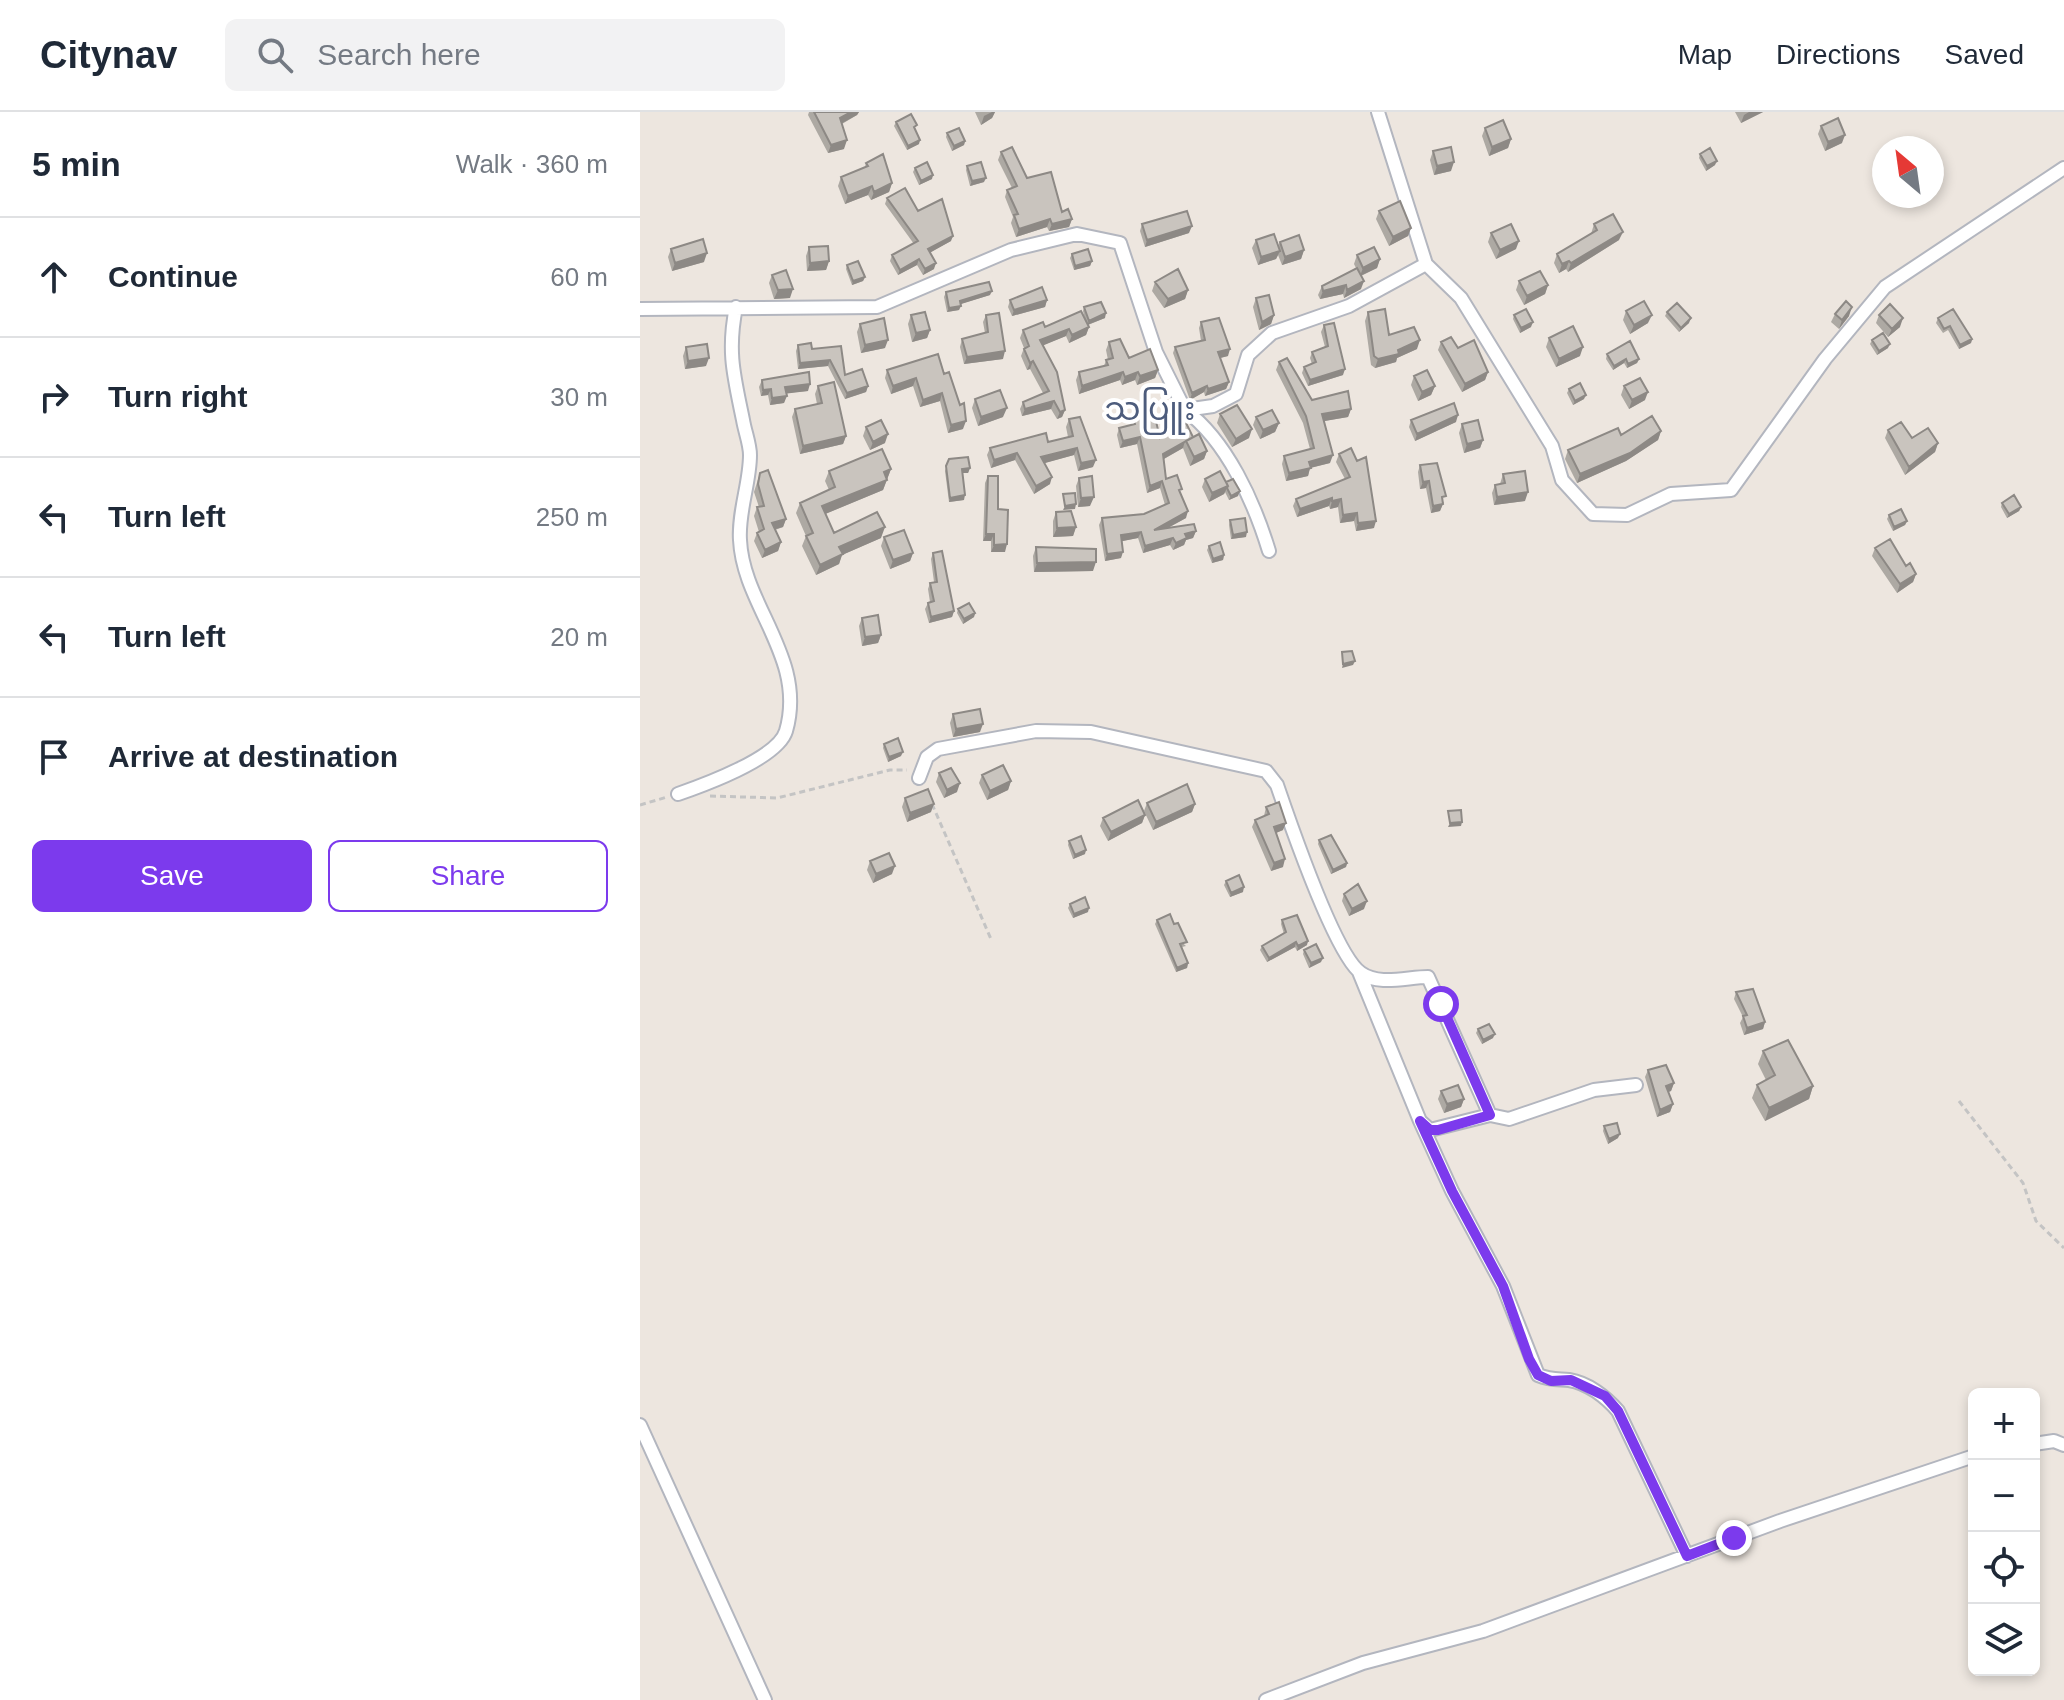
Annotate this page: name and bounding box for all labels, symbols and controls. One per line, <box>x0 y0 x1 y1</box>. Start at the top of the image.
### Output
search box <box>225 19 785 91</box>
icon: search <box>253 33 297 77</box>
text: Citynav <box>40 34 177 76</box>
text: Search here <box>317 38 481 71</box>
text: Map <box>1678 39 1732 70</box>
text: Directions <box>1776 39 1901 70</box>
text: Saved <box>1945 39 2024 70</box>
north arrow <box>1872 136 1944 208</box>
text: 5 min <box>32 145 121 183</box>
text: Walk · 360 m <box>456 149 608 179</box>
icon: ahead <box>32 255 76 299</box>
text: Continue <box>108 260 238 293</box>
text: 60 m <box>550 262 608 292</box>
icon: right <box>32 375 76 419</box>
text: Turn right <box>108 380 247 413</box>
text: 30 m <box>550 382 608 412</box>
district label: သပြူး <box>1105 387 1195 435</box>
icon: left <box>32 495 76 539</box>
text: Turn left <box>108 500 226 533</box>
text: 250 m <box>536 502 608 532</box>
icon: left <box>32 615 76 659</box>
text: Turn left <box>108 620 226 653</box>
text: 20 m <box>550 622 608 652</box>
icon: arrive <box>32 735 76 779</box>
text: Arrive at destination <box>108 740 398 773</box>
button: Save <box>32 840 312 912</box>
button: Share <box>328 840 608 912</box>
route start <box>1423 986 1459 1022</box>
map controls <box>1968 1388 2040 1676</box>
button: + <box>1968 1388 2040 1460</box>
button: − <box>1968 1460 2040 1532</box>
route end <box>1716 1520 1752 1556</box>
button: locate <box>1968 1532 2040 1604</box>
button: layers <box>1968 1604 2040 1676</box>

